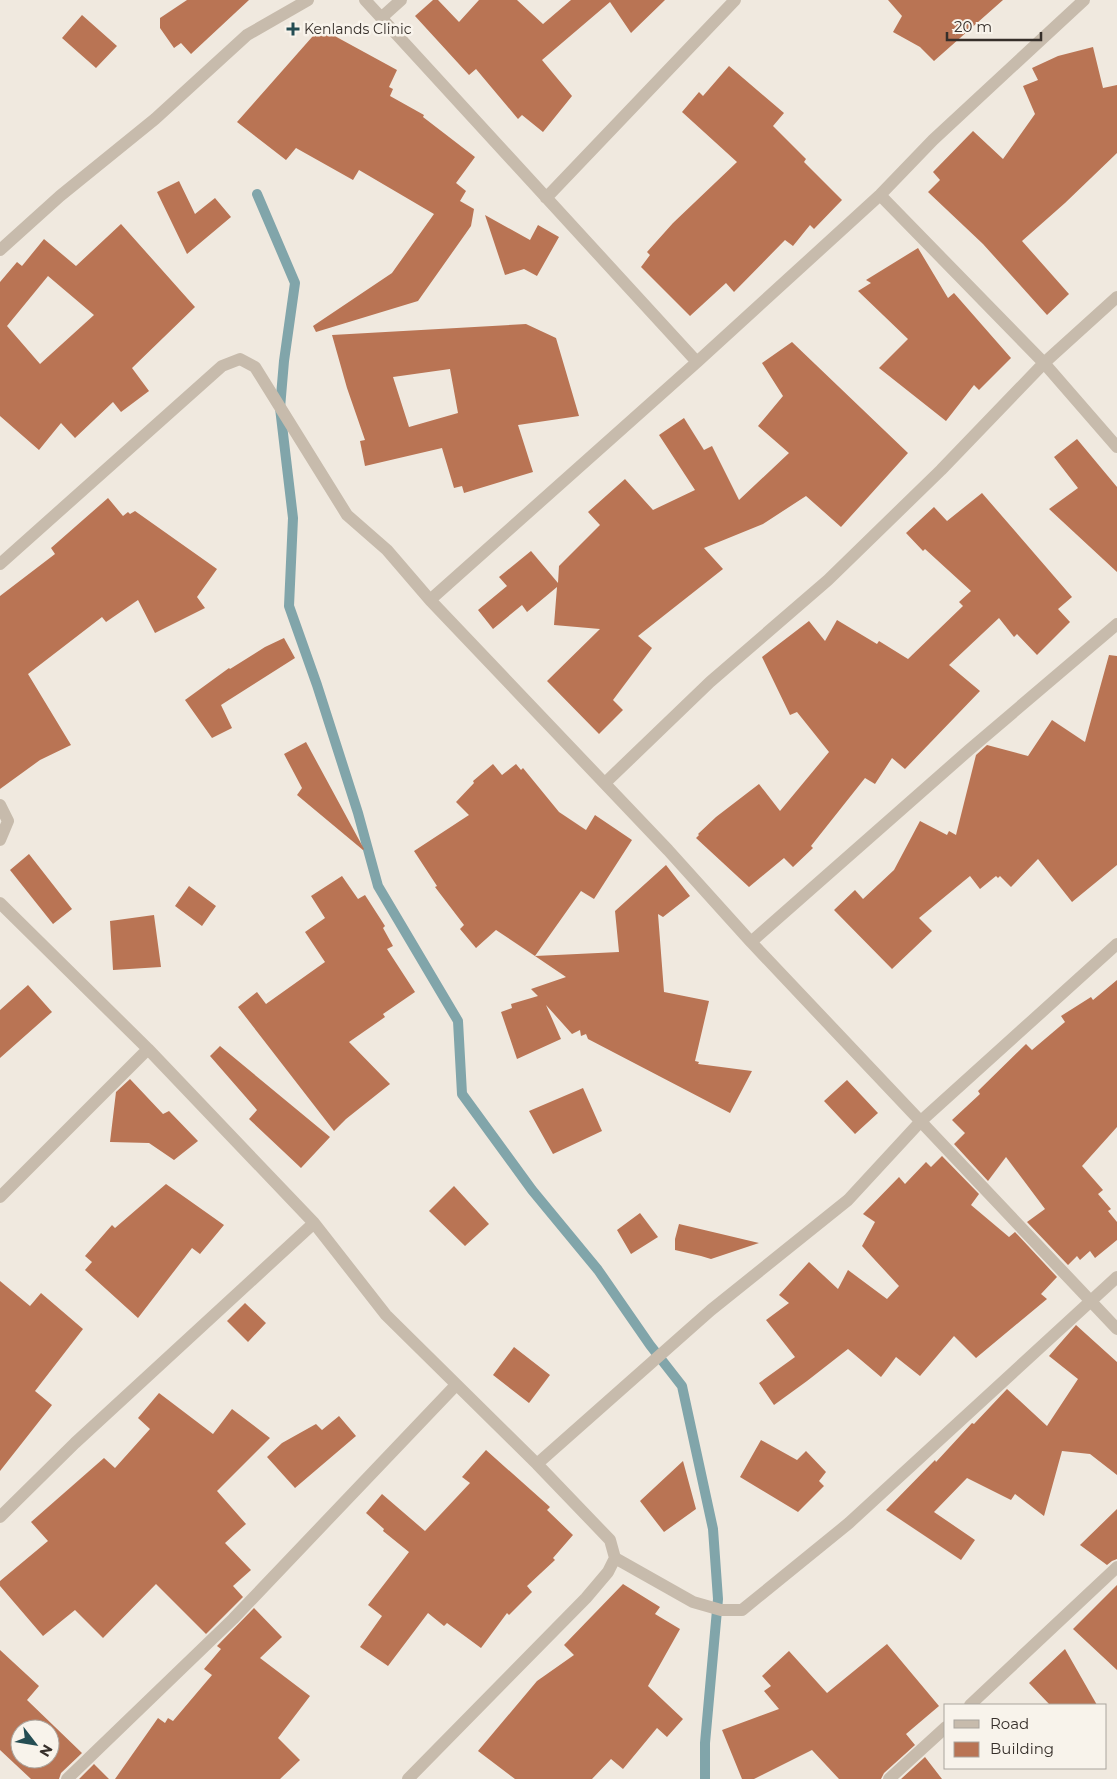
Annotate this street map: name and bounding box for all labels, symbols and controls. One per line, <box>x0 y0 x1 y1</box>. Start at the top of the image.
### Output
scale bar <box>947 10 1041 42</box>
text: 20 m <box>954 17 992 36</box>
place label: Kenlands Clinic <box>304 20 412 38</box>
marker: Kenlands Clinic <box>286 22 300 36</box>
legend <box>944 1704 1107 1769</box>
text: Road <box>990 1714 1029 1733</box>
north arrow <box>10 1719 60 1769</box>
text: Building <box>990 1739 1054 1758</box>
text: N <box>36 1741 57 1760</box>

